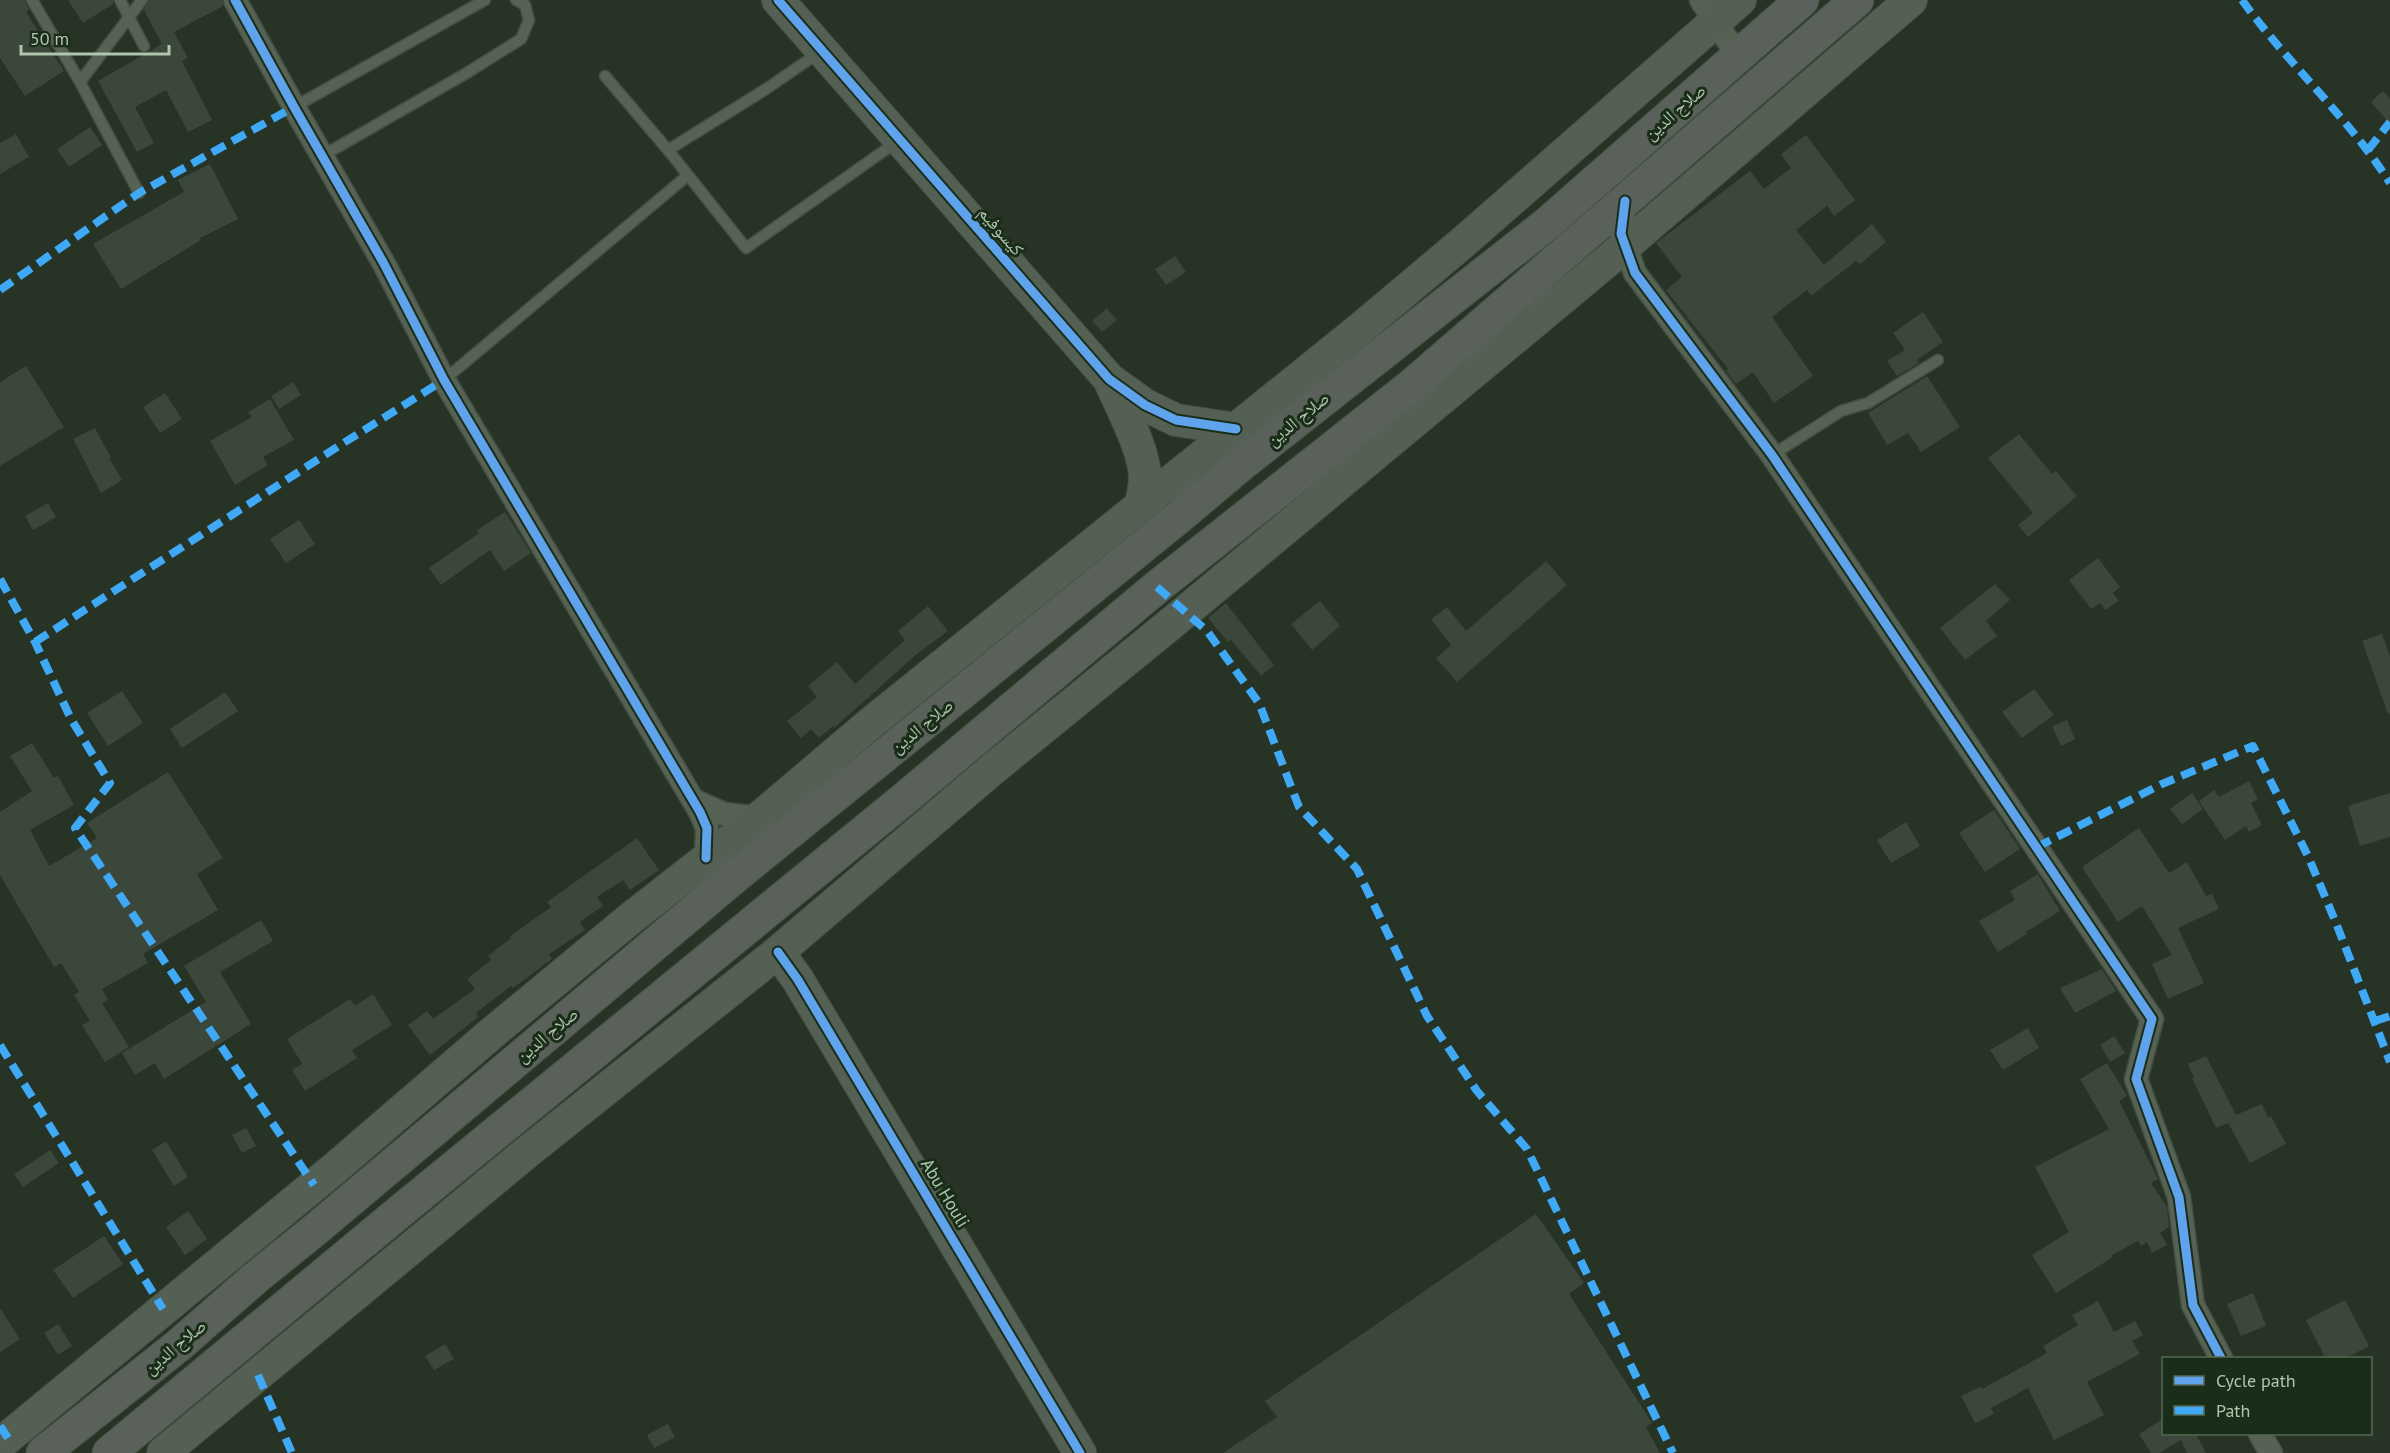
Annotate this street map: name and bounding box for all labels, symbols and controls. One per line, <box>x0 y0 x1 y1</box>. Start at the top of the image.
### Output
scale bar <box>21 18 170 56</box>
text: 50 m <box>30 27 69 50</box>
street label: صلاح الدين <box>1639 78 1711 146</box>
street label: كيسوفيم <box>973 201 1029 261</box>
street label: صلاح الدين <box>1261 386 1335 452</box>
street label: صلاح الدين <box>885 693 959 759</box>
street label: صلاح الدين <box>511 1002 583 1068</box>
street label: Abu Houli <box>916 1154 975 1231</box>
street label: صلاح الدين <box>139 1314 211 1380</box>
legend <box>2162 1357 2372 1435</box>
text: Cycle path <box>2216 1369 2296 1392</box>
text: Path <box>2216 1399 2250 1422</box>

